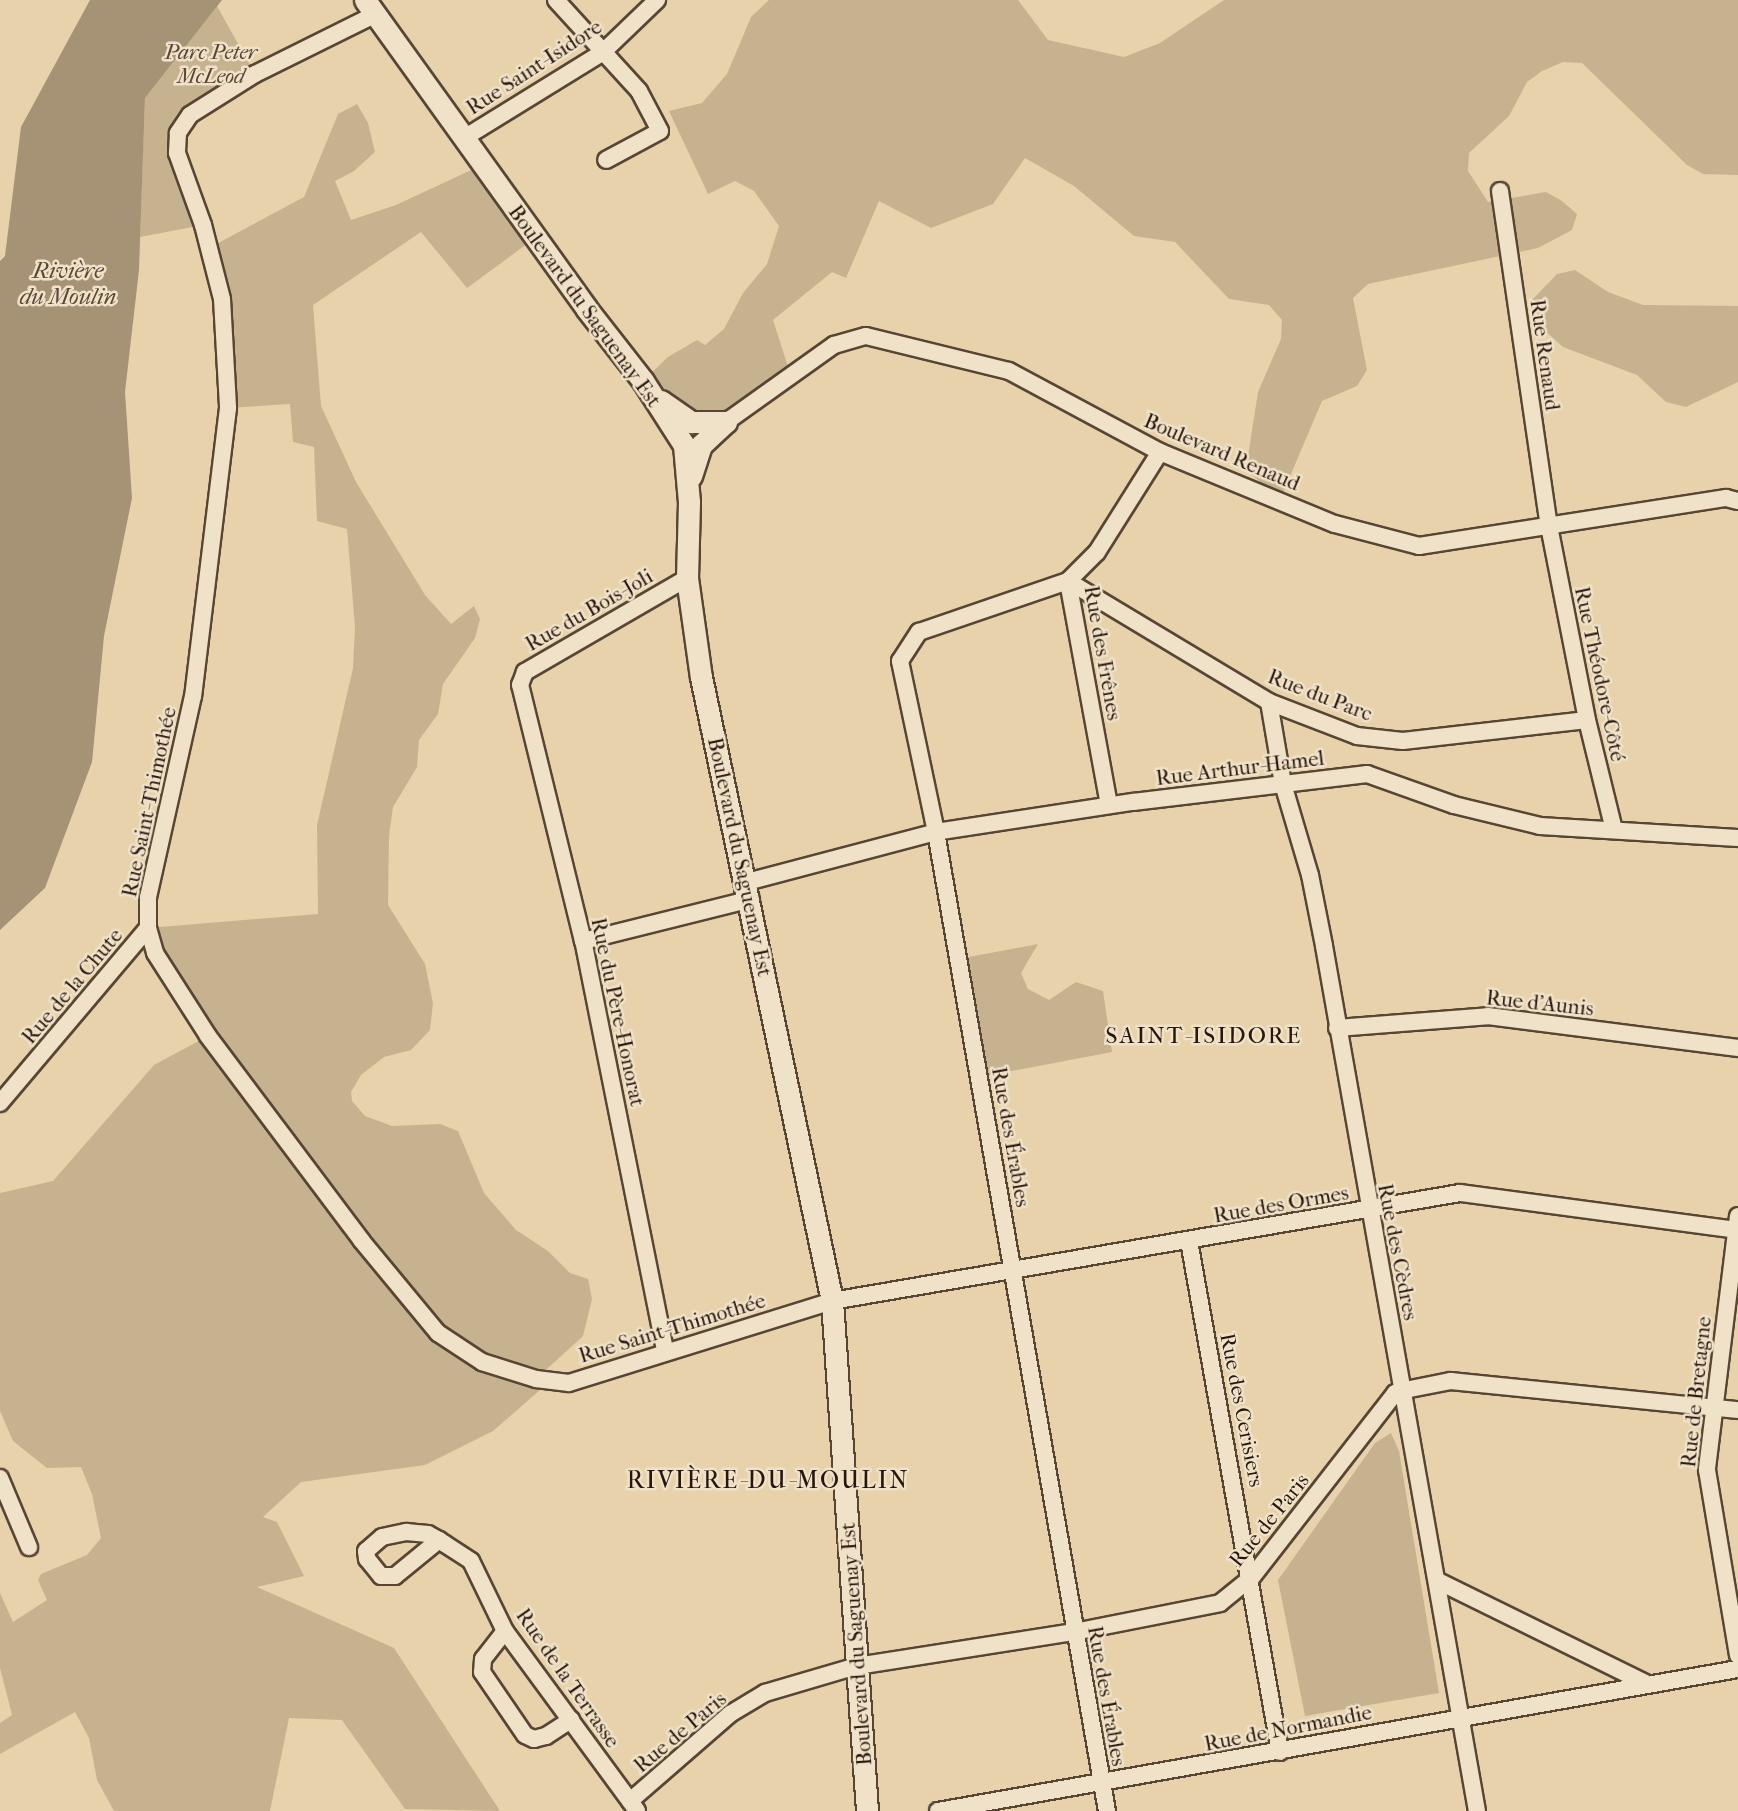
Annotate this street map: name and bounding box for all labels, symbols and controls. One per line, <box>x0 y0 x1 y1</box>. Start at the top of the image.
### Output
street label: Rue Saint-Isidore <box>462 14 606 120</box>
park label: Parc Peter McLeod <box>165 39 257 89</box>
street label: Boulevard du Saguenay Est <box>503 200 667 412</box>
water label: Rivière du Moulin <box>20 257 116 311</box>
street label: Rue Renaud <box>1525 298 1565 412</box>
street label: Boulevard Renaud <box>1140 408 1304 496</box>
street label: Rue du Bois-Joli <box>521 563 657 657</box>
street label: Rue des Frênes <box>1079 584 1127 722</box>
street label: Rue Théodore-Côté <box>1569 584 1631 764</box>
street label: Rue du Parc <box>1264 664 1376 726</box>
street label: Rue Saint-Thimothée <box>117 705 181 899</box>
street label: Boulevard du Saguenay Est <box>702 735 778 979</box>
street label: Rue Arthur-Hamel <box>1154 745 1326 791</box>
street label: Rue du Père-Honorat <box>586 915 650 1109</box>
street label: Rue de la Chute <box>16 923 128 1049</box>
street label: Rue d'Aunis <box>1485 985 1595 1021</box>
district label: SAINT-ISIDORE <box>1107 1022 1301 1050</box>
street label: Rue des Érables <box>986 1065 1036 1209</box>
street label: Rue des Ormes <box>1211 1180 1351 1228</box>
street label: Rue des Cèdres <box>1372 1182 1424 1322</box>
street label: Rue Saint-Thimothée <box>576 1288 768 1368</box>
street label: Rue de Bretagne <box>1676 1315 1716 1469</box>
street label: Rue des Cerisiers <box>1215 1331 1269 1489</box>
district label: RIVIÈRE-DU-MOULIN <box>629 1467 907 1495</box>
street label: Rue de Paris <box>1224 1468 1314 1572</box>
street label: Boulevard du Saguenay Est <box>835 1521 877 1767</box>
street label: Rue de la Terrasse <box>511 1604 625 1752</box>
street label: Rue des Érables <box>1082 1624 1132 1768</box>
street label: Rue de Paris <box>629 1686 731 1778</box>
street label: Rue de Normandie <box>1202 1699 1374 1757</box>

